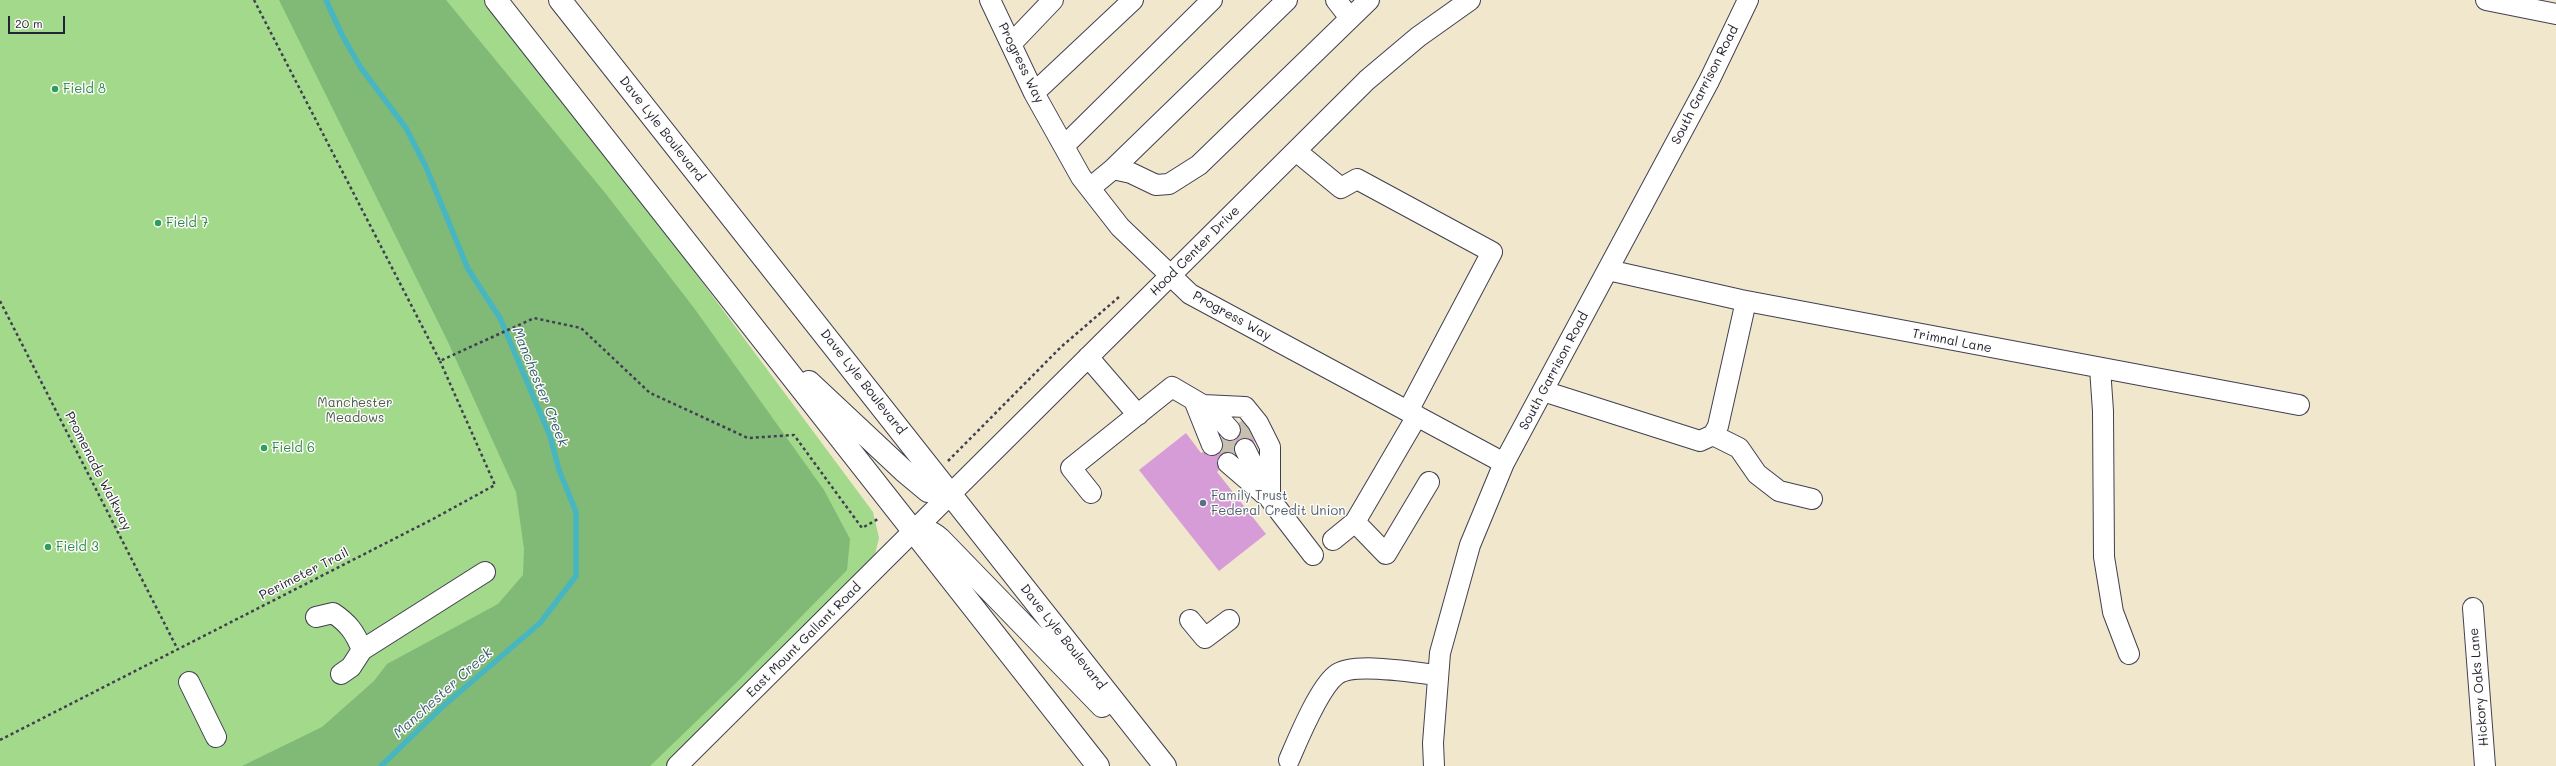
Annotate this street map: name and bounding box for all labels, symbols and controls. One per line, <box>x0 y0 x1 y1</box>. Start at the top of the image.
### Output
scale bar <box>10 8 67 34</box>
text: 20 m <box>15 15 43 31</box>
street label: Progress Way <box>995 20 1047 106</box>
street label: South Garrison Road <box>1668 23 1742 147</box>
street label: Dave Lyle Boulevard <box>616 73 708 185</box>
place label: Field 8 <box>63 81 106 97</box>
marker: Field 8 <box>50 84 60 94</box>
street label: Hood Center Drive <box>1147 203 1243 299</box>
place label: Field 7 <box>166 215 208 231</box>
marker: Field 7 <box>153 218 163 228</box>
street label: Progress Way <box>1190 288 1274 344</box>
street label: South Garrison Road <box>1516 309 1592 433</box>
water label: Manchester Creek <box>508 325 572 449</box>
street label: Dave Lyle Boulevard <box>817 326 909 438</box>
street label: Trimnal Lane <box>1911 326 1993 356</box>
park label: Manchester Meadows <box>317 395 393 426</box>
street label: Promenade Walkway <box>61 409 135 533</box>
place label: Field 6 <box>272 440 315 456</box>
marker: Field 6 <box>259 443 269 453</box>
place label: Family Trust Federal Credit Union <box>1211 488 1345 519</box>
marker: Family Trust Federal Credit Union <box>1198 498 1208 508</box>
place label: Field 3 <box>56 539 99 555</box>
marker: Field 3 <box>43 542 53 552</box>
street label: Perimeter Trail <box>257 545 351 603</box>
street label: East Mount Gallant Road <box>743 579 865 701</box>
street label: Dave Lyle Boulevard <box>1017 581 1109 693</box>
street label: Hickory Oaks Lane <box>2466 627 2492 747</box>
water label: Manchester Creek <box>390 644 496 742</box>

